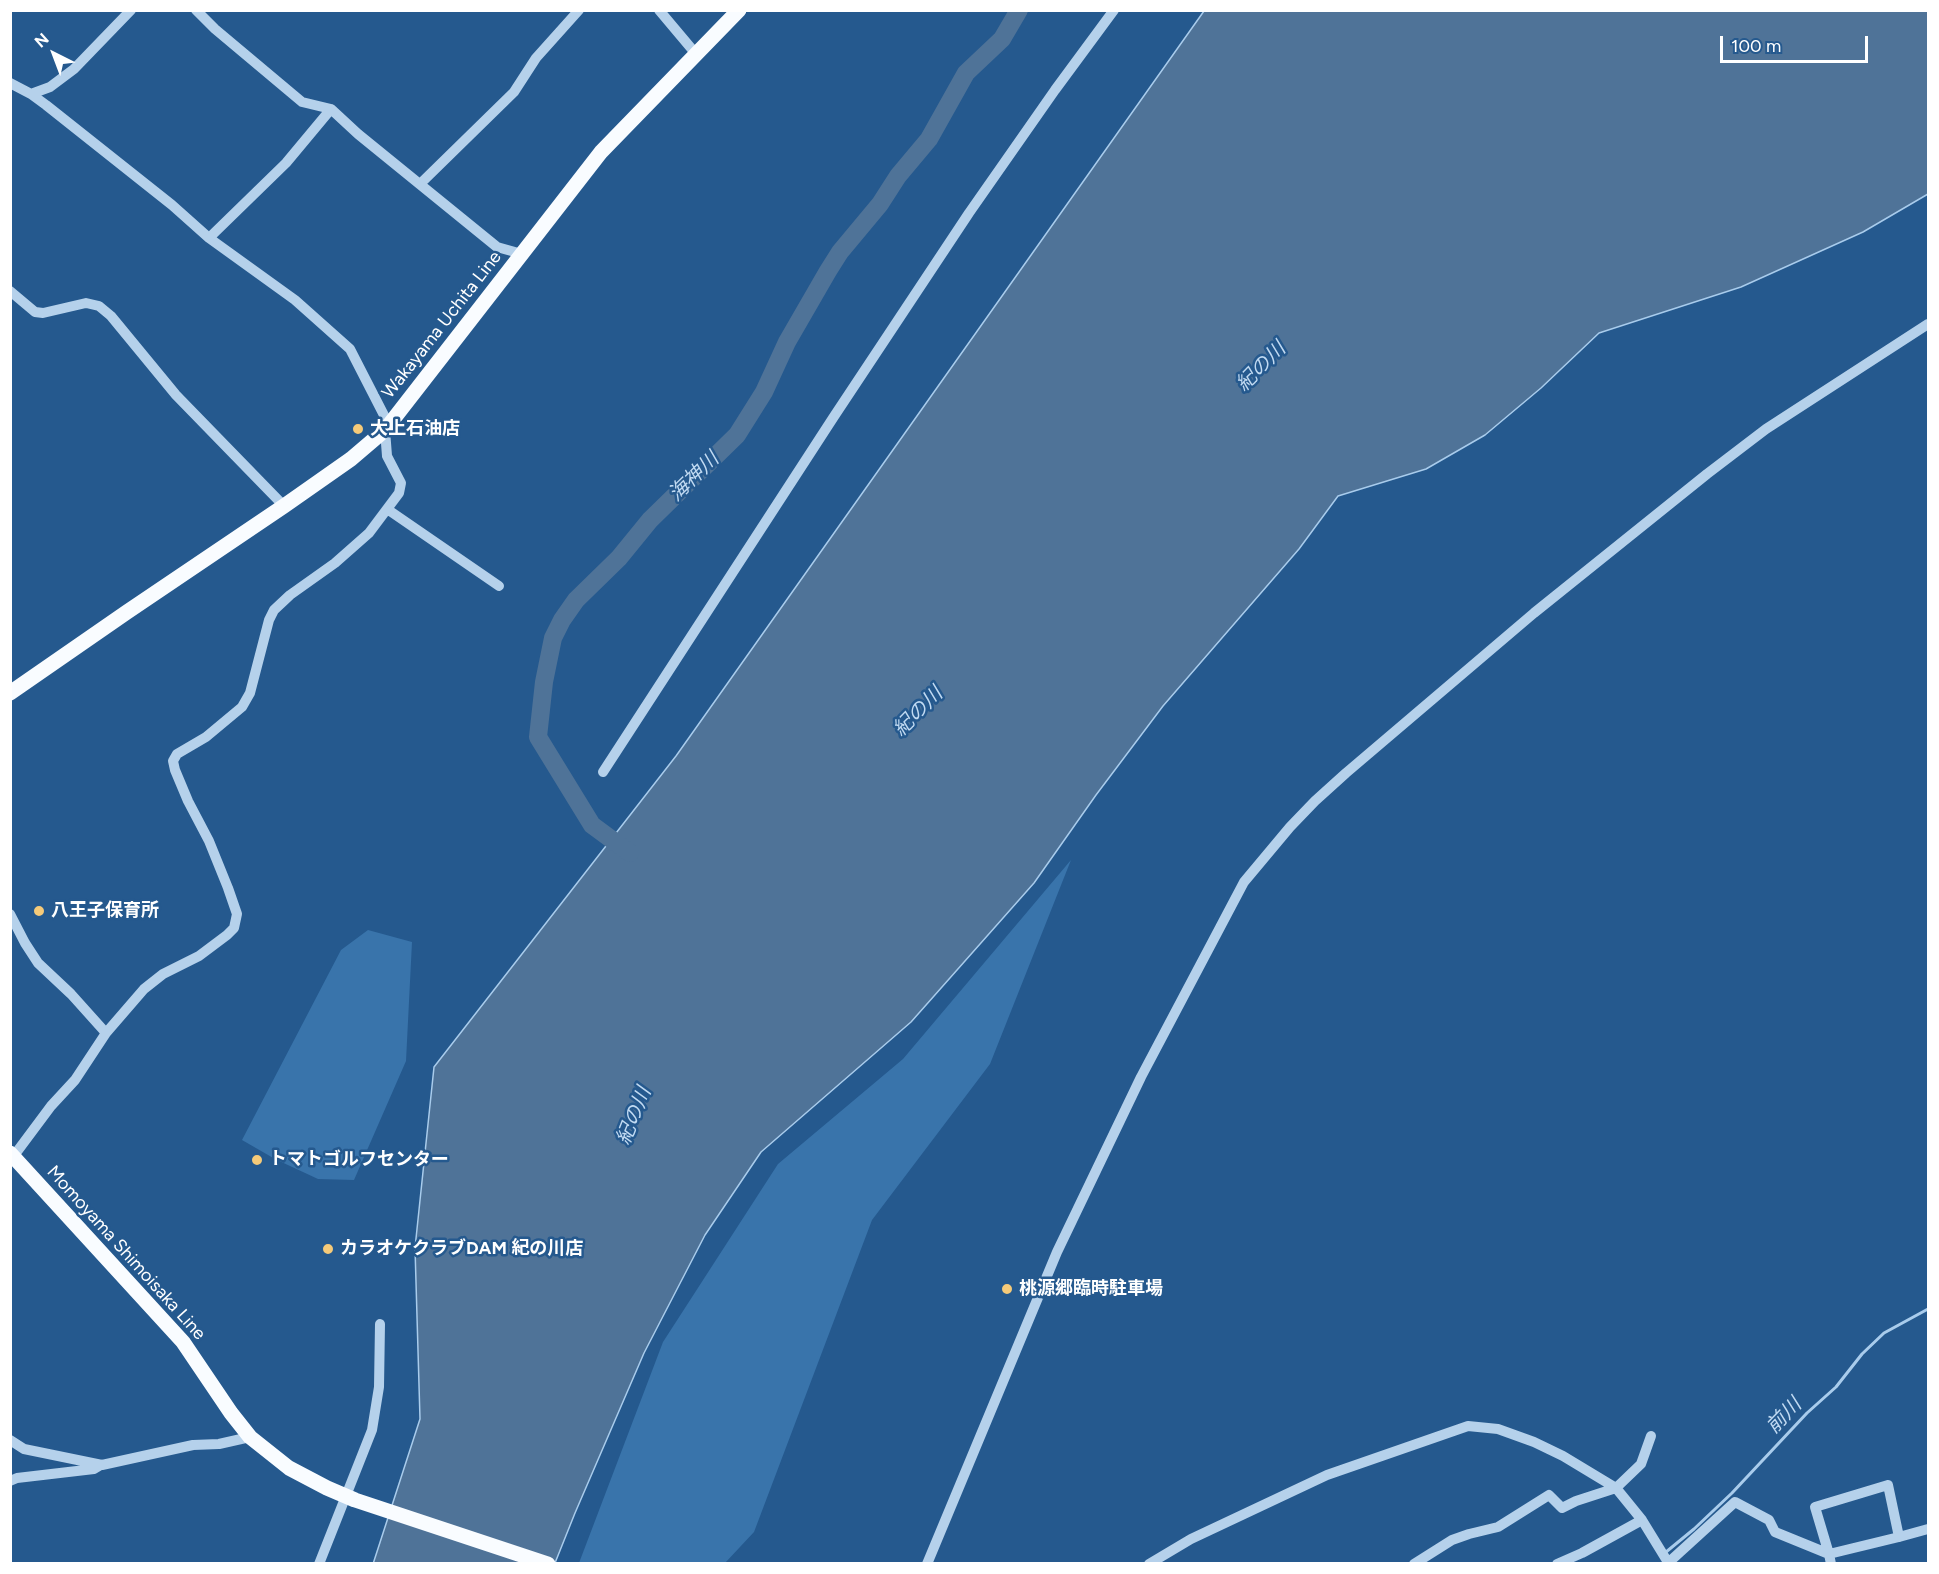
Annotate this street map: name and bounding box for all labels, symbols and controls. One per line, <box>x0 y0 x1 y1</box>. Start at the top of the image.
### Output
north arrow <box>24 24 84 84</box>
scale bar <box>1723 24 1872 62</box>
text: N <box>31 29 53 51</box>
text: 100 m <box>1731 35 1781 57</box>
street label: Wakayama Uchita Line <box>378 247 506 403</box>
water label: 紀の川 <box>1231 337 1291 397</box>
place label: 大上石油店 <box>370 418 460 440</box>
marker: 大上石油店 <box>351 422 365 436</box>
water label: 海神川 <box>664 448 724 506</box>
water label: 紀の川 <box>888 682 948 742</box>
place label: 八王子保育所 <box>51 900 159 922</box>
marker: 八王子保育所 <box>32 904 46 918</box>
water label: 紀の川 <box>612 1084 656 1148</box>
place label: トマトゴルフセンター <box>269 1149 449 1171</box>
marker: トマトゴルフセンター <box>250 1153 264 1167</box>
street label: Momoyama Shimoisaka Line <box>42 1161 210 1345</box>
place label: カラオケクラブDAM 紀の川店 <box>340 1238 583 1260</box>
marker: カラオケクラブDAM 紀の川店 <box>321 1242 335 1256</box>
place label: 桃源郷臨時駐車場 <box>1019 1278 1163 1300</box>
marker: 桃源郷臨時駐車場 <box>1000 1282 1014 1296</box>
water label: 前川 <box>1761 1393 1807 1439</box>

